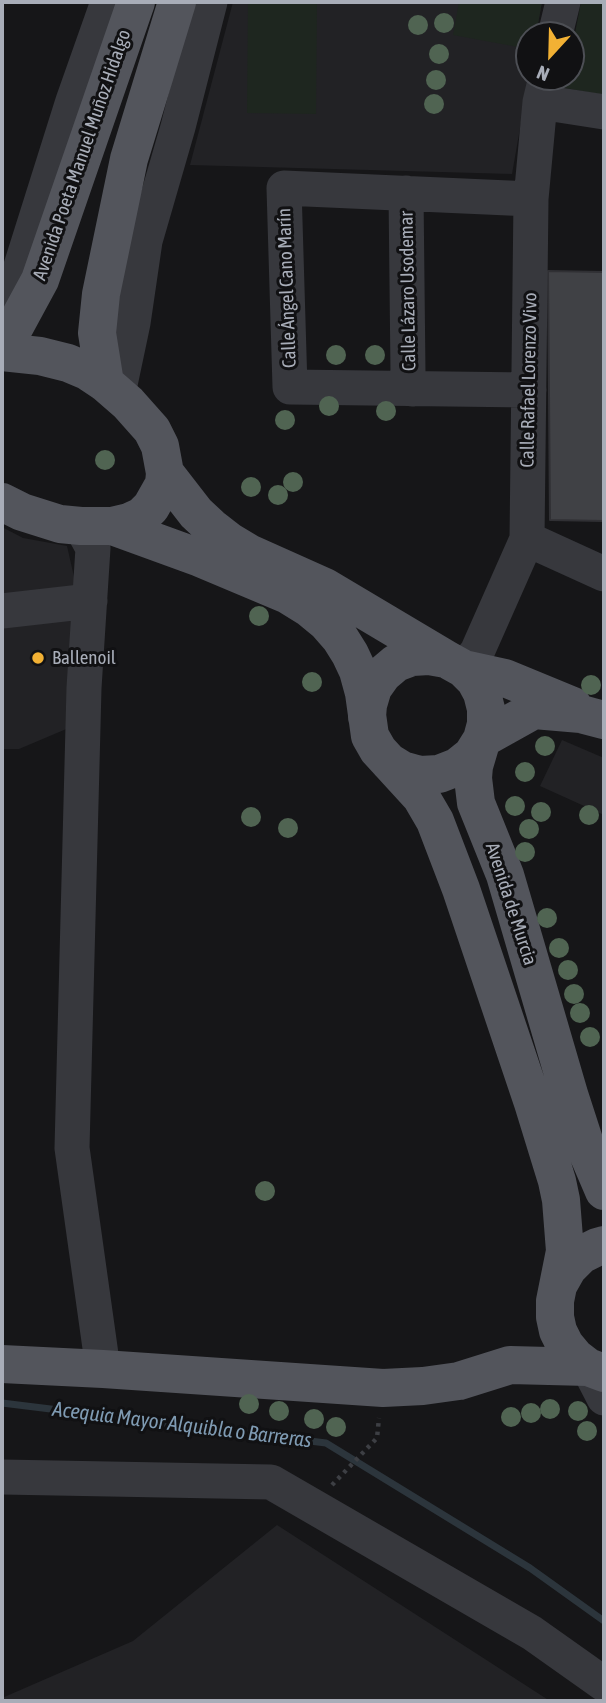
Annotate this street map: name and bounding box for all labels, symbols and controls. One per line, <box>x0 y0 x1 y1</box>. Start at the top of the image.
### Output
north arrow <box>515 21 585 91</box>
street label: Avenida Poeta Manuel Muñoz Hidalgo <box>28 27 136 283</box>
text: N <box>534 61 552 86</box>
street label: Calle Ángel Cano Marín <box>273 208 301 368</box>
street label: Calle Lázaro Usodemar <box>395 211 421 371</box>
street label: Calle Rafael Lorenzo Vivo <box>516 292 542 468</box>
place label: Ballenoil <box>52 647 116 669</box>
marker: Ballenoil <box>30 650 46 666</box>
street label: Avenida de Murcia <box>480 840 542 968</box>
water label: Acequia Mayor Alquibla o Barreras <box>51 1397 313 1453</box>

